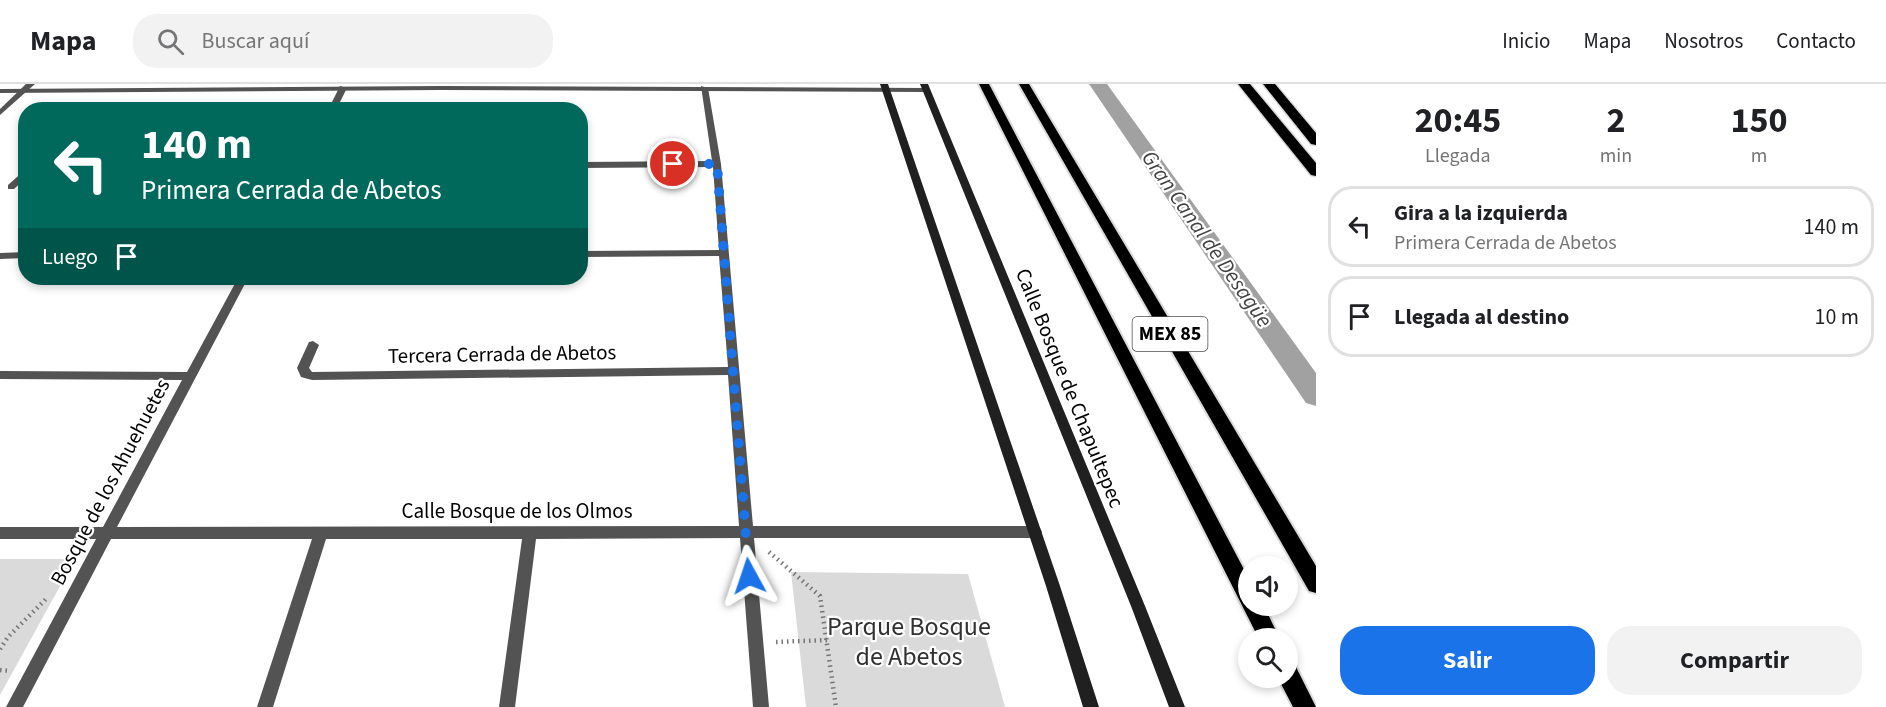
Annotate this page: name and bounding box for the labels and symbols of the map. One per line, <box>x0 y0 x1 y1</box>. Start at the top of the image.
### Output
pin <box>647 138 698 189</box>
water label: Gran Canal de Desagüe <box>1134 144 1280 334</box>
street label: Calle Bosque de Chapultepec <box>1008 264 1132 513</box>
road number: MEX 85 <box>1132 317 1208 351</box>
street label: Tercera Cerrada de Abetos <box>388 337 617 371</box>
street label: Bosque de los Ahuehuetes <box>43 373 177 591</box>
street label: Calle Bosque de los Olmos <box>402 496 633 526</box>
position arrow <box>717 544 781 608</box>
park label: Parque Bosque de Abetos <box>827 608 991 675</box>

